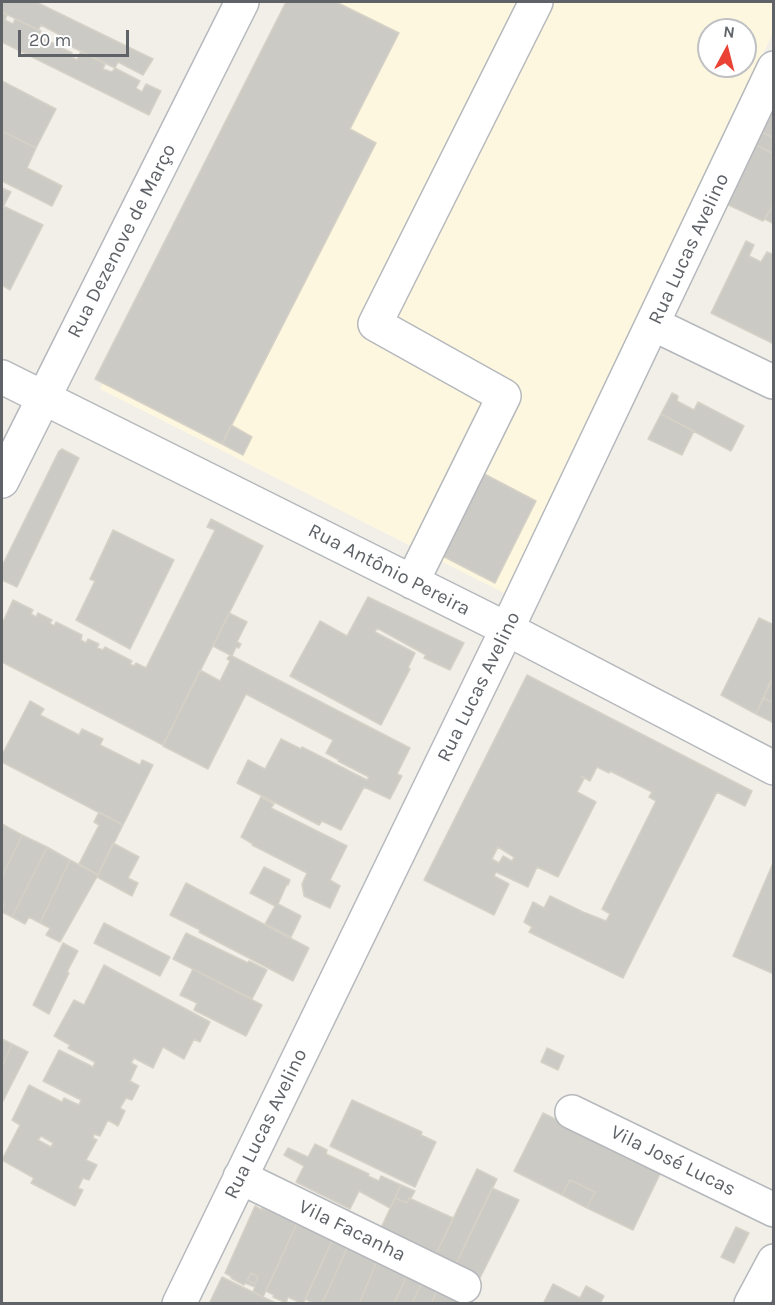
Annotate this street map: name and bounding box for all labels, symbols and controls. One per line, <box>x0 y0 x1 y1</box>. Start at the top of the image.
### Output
scale bar <box>21 18 132 56</box>
north arrow <box>697 18 757 78</box>
text: N <box>722 21 736 42</box>
text: 20 m <box>29 29 71 51</box>
street label: Rua Dezenove de Março <box>63 140 181 342</box>
street label: Rua Lucas Avelino <box>643 170 735 328</box>
street label: Rua Antônio Pereira <box>304 519 474 621</box>
street label: Rua Lucas Avelino <box>432 608 526 766</box>
street label: Rua Lucas Avelino <box>219 1045 313 1203</box>
street label: Vila José Lucas <box>606 1120 740 1202</box>
street label: Vila Facanha <box>295 1195 409 1267</box>

